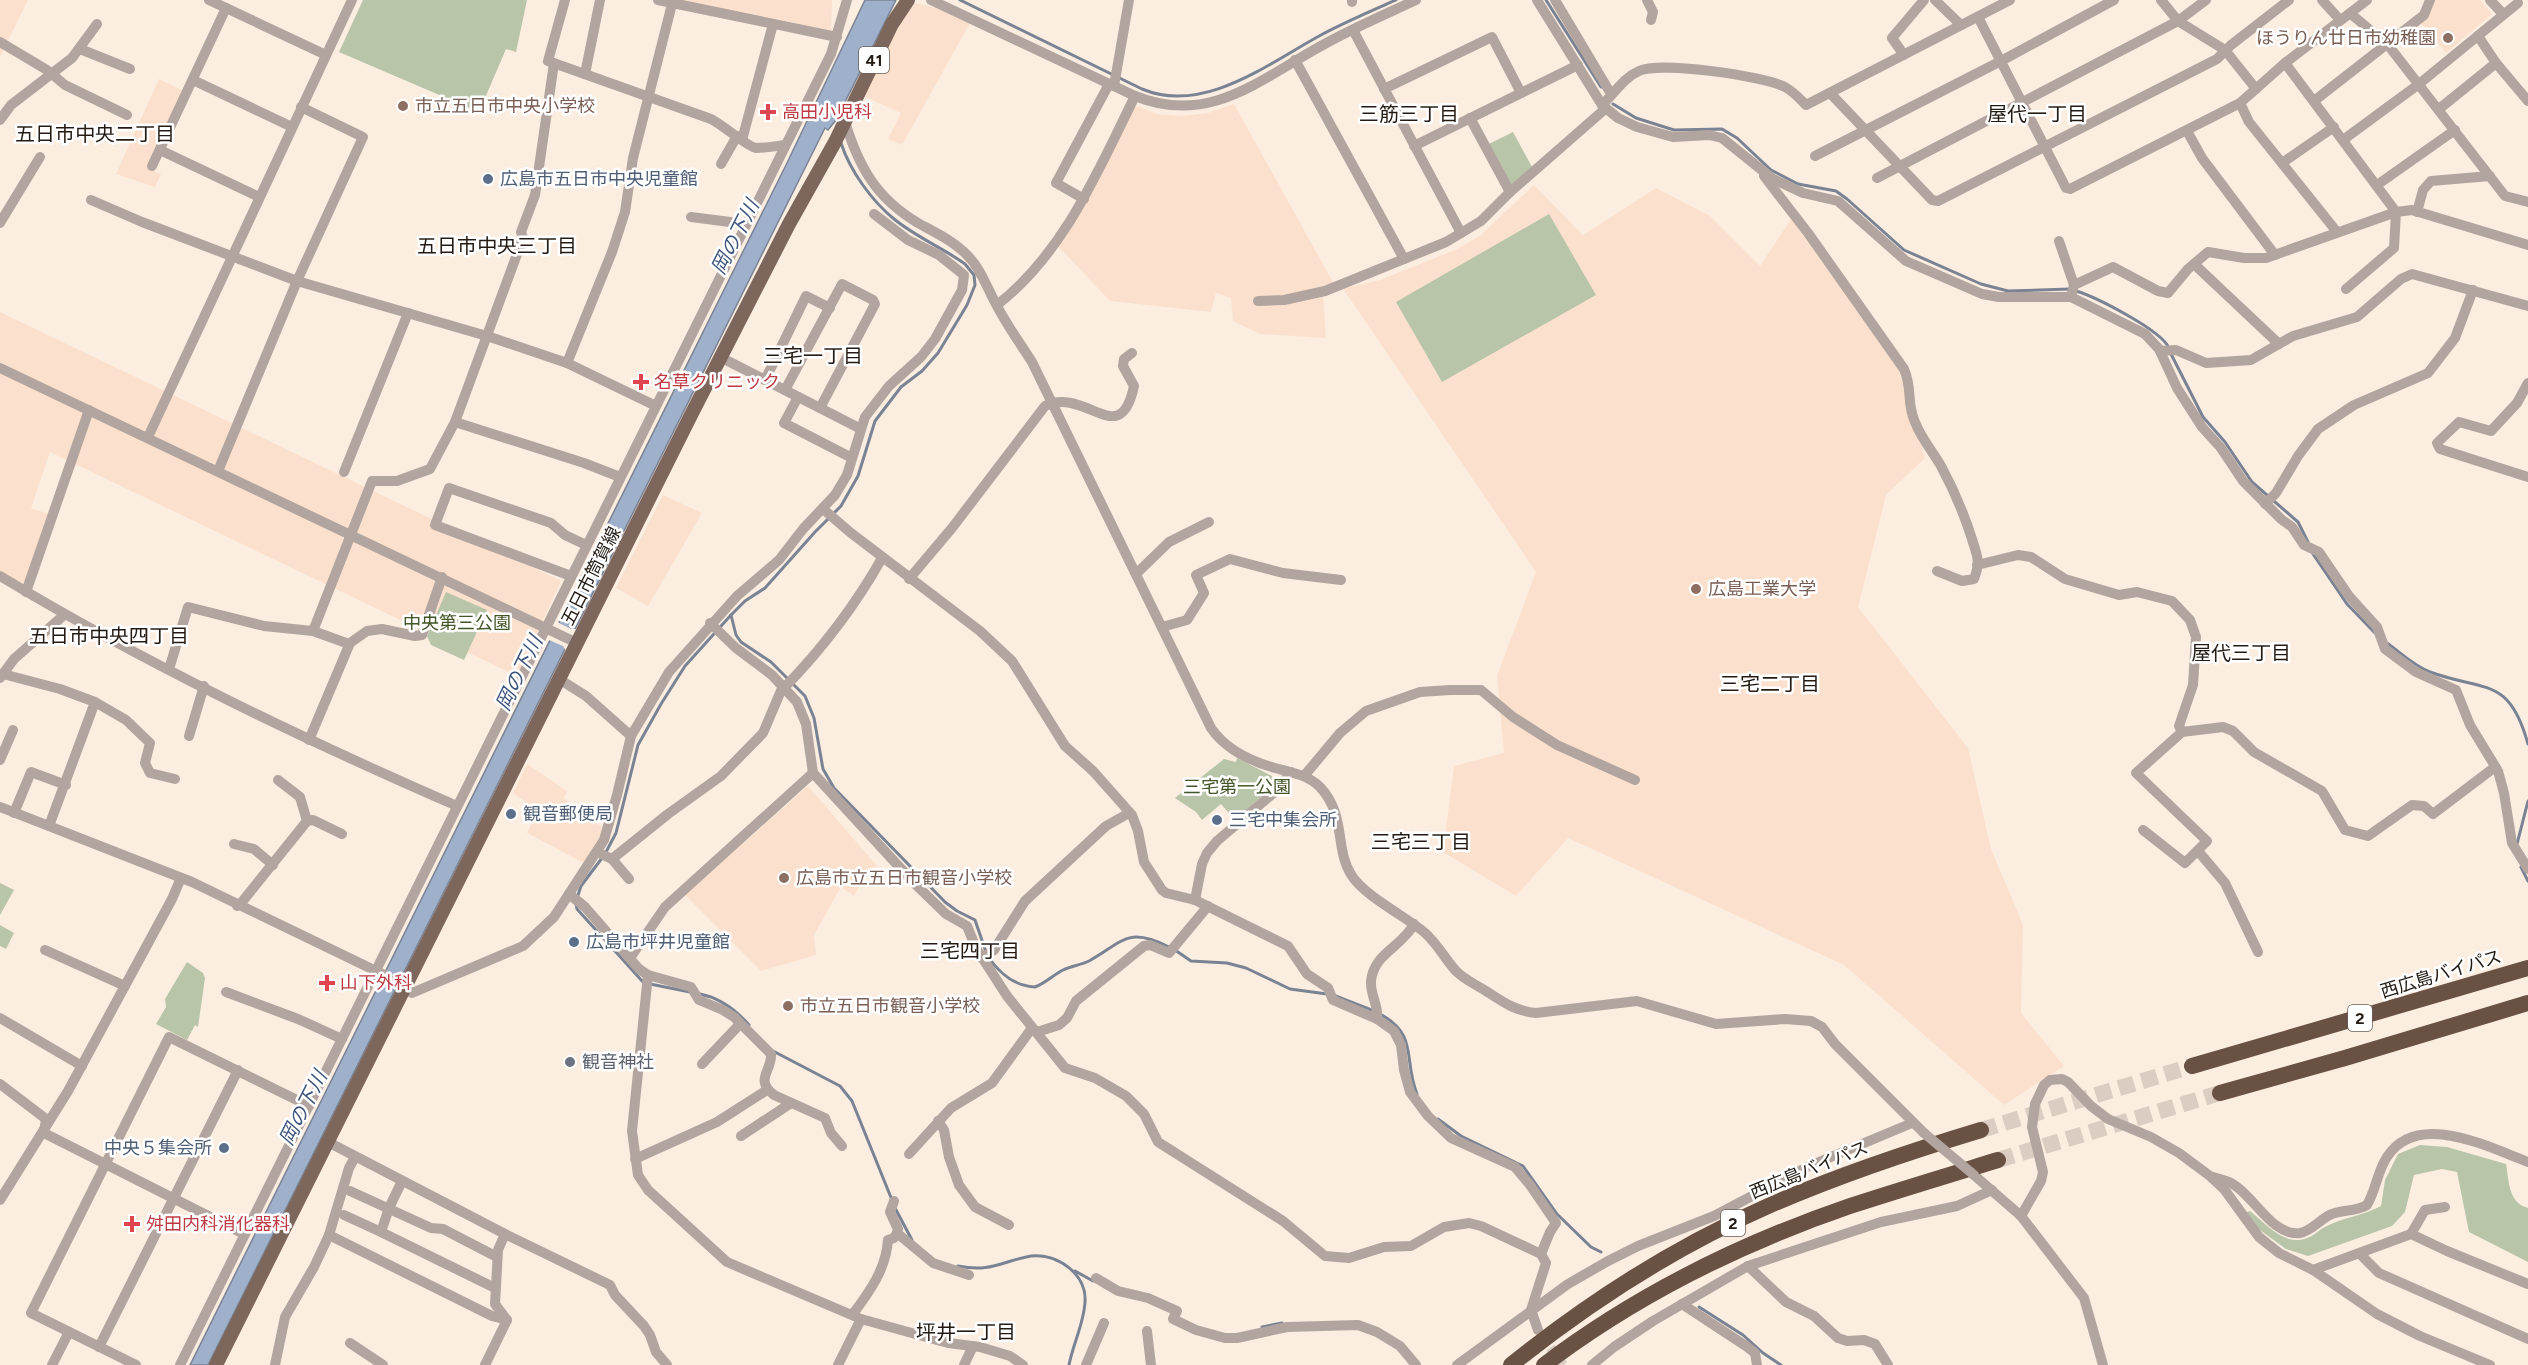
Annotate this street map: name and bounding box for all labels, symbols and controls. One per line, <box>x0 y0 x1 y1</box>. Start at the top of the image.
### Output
place label: ほうりん廿日市幼稚園 <box>2256 27 2436 49</box>
marker: ほうりん廿日市幼稚園 <box>2441 31 2455 45</box>
road number: 41 <box>859 47 889 73</box>
place label: 市立五日市中央小学校 <box>415 95 595 117</box>
marker: 市立五日市中央小学校 <box>396 99 410 113</box>
place label: 高田小児科 <box>782 101 872 123</box>
district label: 三筋三丁目 <box>1359 102 1459 126</box>
district label: 屋代一丁目 <box>1987 102 2087 126</box>
marker: 高田小児科 <box>759 103 777 121</box>
district label: 五日市中央二丁目 <box>15 122 175 146</box>
place label: 広島市五日市中央児童館 <box>500 168 698 190</box>
marker: 広島市五日市中央児童館 <box>481 172 495 186</box>
water label: 岡の下川 <box>706 194 765 278</box>
district label: 五日市中央三丁目 <box>417 234 577 258</box>
district label: 三宅一丁目 <box>763 344 863 368</box>
place label: 名草クリニック <box>654 371 780 393</box>
marker: 名草クリニック <box>632 373 650 391</box>
street label: 五日市筒賀線 <box>557 523 625 629</box>
place label: 広島工業大学 <box>1708 578 1816 600</box>
marker: 広島工業大学 <box>1689 582 1703 596</box>
park label: 中央第三公園 <box>403 612 511 634</box>
district label: 五日市中央四丁目 <box>29 624 189 648</box>
water label: 岡の下川 <box>491 630 548 714</box>
district label: 屋代三丁目 <box>2191 641 2291 665</box>
district label: 三宅二丁目 <box>1720 672 1820 696</box>
park label: 三宅第一公園 <box>1183 776 1291 798</box>
place label: 観音郵便局 <box>523 803 613 825</box>
marker: 観音郵便局 <box>504 807 518 821</box>
place label: 三宅中集会所 <box>1229 809 1337 831</box>
marker: 三宅中集会所 <box>1210 813 1224 827</box>
district label: 三宅三丁目 <box>1371 830 1471 854</box>
place label: 広島市立五日市観音小学校 <box>796 867 1012 889</box>
marker: 広島市立五日市観音小学校 <box>777 871 791 885</box>
place label: 広島市坪井児童館 <box>586 931 730 953</box>
marker: 広島市坪井児童館 <box>567 935 581 949</box>
district label: 三宅四丁目 <box>920 939 1020 963</box>
street label: 西広島バイパス <box>2378 945 2504 1003</box>
place label: 山下外科 <box>340 972 412 994</box>
marker: 山下外科 <box>318 974 336 992</box>
place label: 市立五日市観音小学校 <box>800 995 980 1017</box>
marker: 市立五日市観音小学校 <box>781 999 795 1013</box>
road number: 2 <box>2348 1005 2372 1031</box>
place label: 観音神社 <box>582 1051 654 1073</box>
marker: 観音神社 <box>563 1055 577 1069</box>
water label: 岡の下川 <box>274 1065 333 1149</box>
street label: 西広島バイパス <box>1747 1136 1871 1204</box>
place label: 中央５集会所 <box>104 1137 212 1159</box>
marker: 中央５集会所 <box>217 1141 231 1155</box>
road number: 2 <box>1721 1210 1745 1236</box>
place label: 舛田内科消化器科 <box>146 1213 290 1235</box>
marker: 舛田内科消化器科 <box>123 1215 141 1233</box>
district label: 坪井一丁目 <box>916 1320 1016 1344</box>

